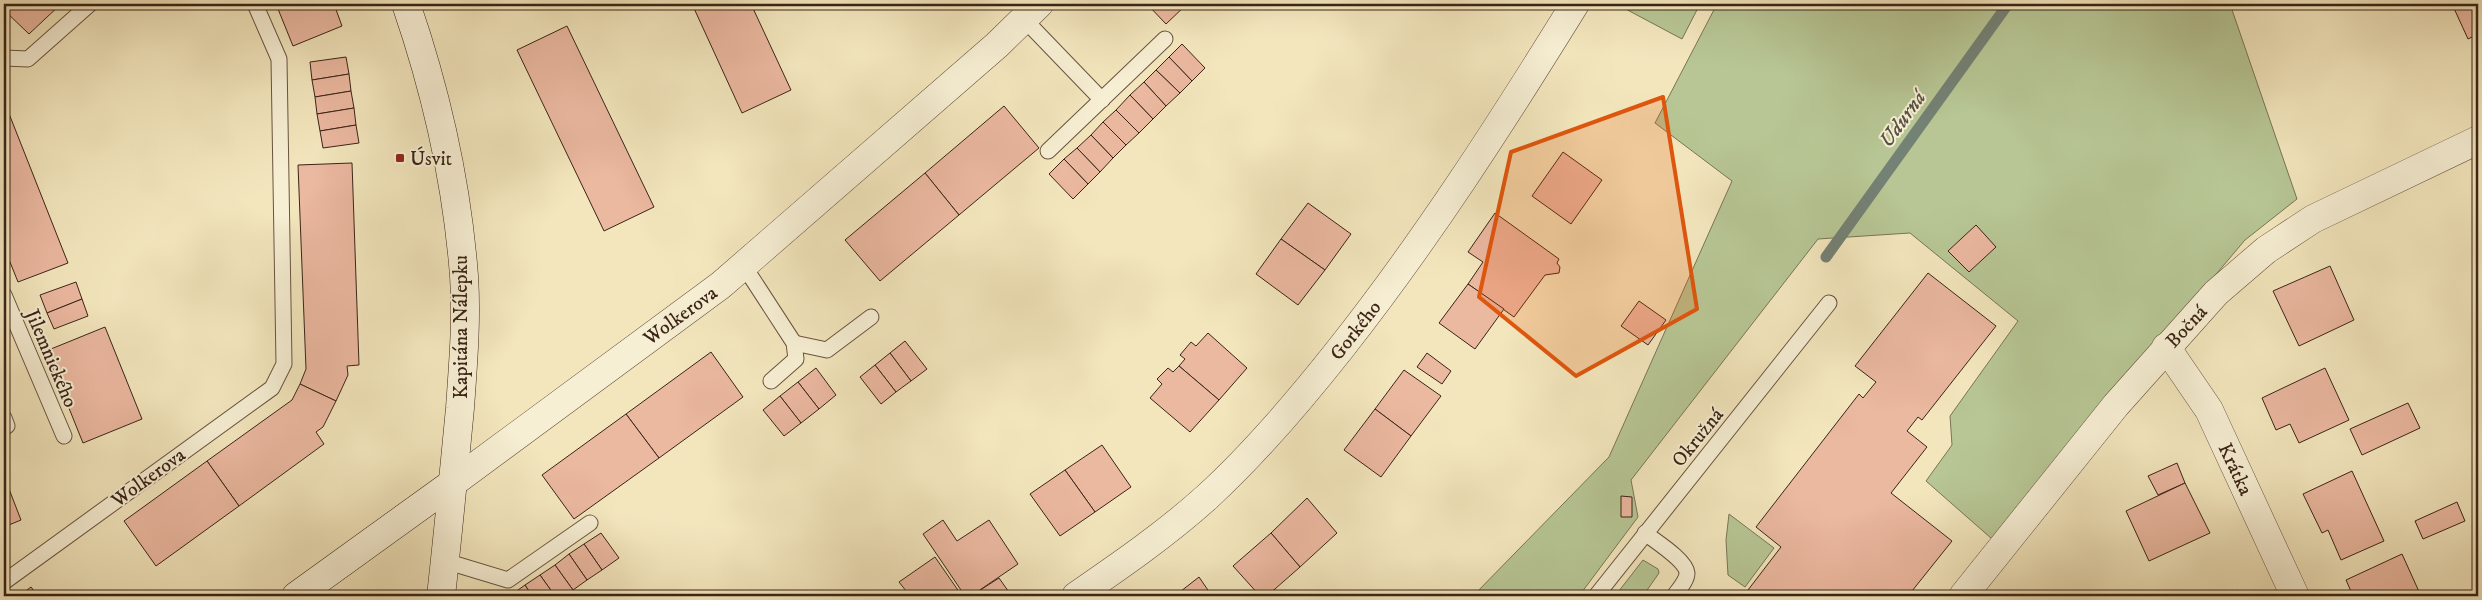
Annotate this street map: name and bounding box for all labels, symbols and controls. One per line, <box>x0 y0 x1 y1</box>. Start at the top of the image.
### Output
water label: Udurná <box>1874 84 1934 153</box>
place label: Úsvit <box>410 146 452 172</box>
marker: Úsvit <box>394 152 406 164</box>
street label: Kapitána Nálepku <box>449 255 474 399</box>
street label: Wolkerova <box>638 281 723 352</box>
street label: Gorkého <box>1325 296 1387 366</box>
street label: Bočná <box>2161 300 2214 354</box>
street label: Jilemnického <box>18 304 83 411</box>
street label: Okružná <box>1667 403 1730 472</box>
street label: Krátka <box>2212 440 2258 500</box>
street label: Wolkerova <box>106 443 191 514</box>

